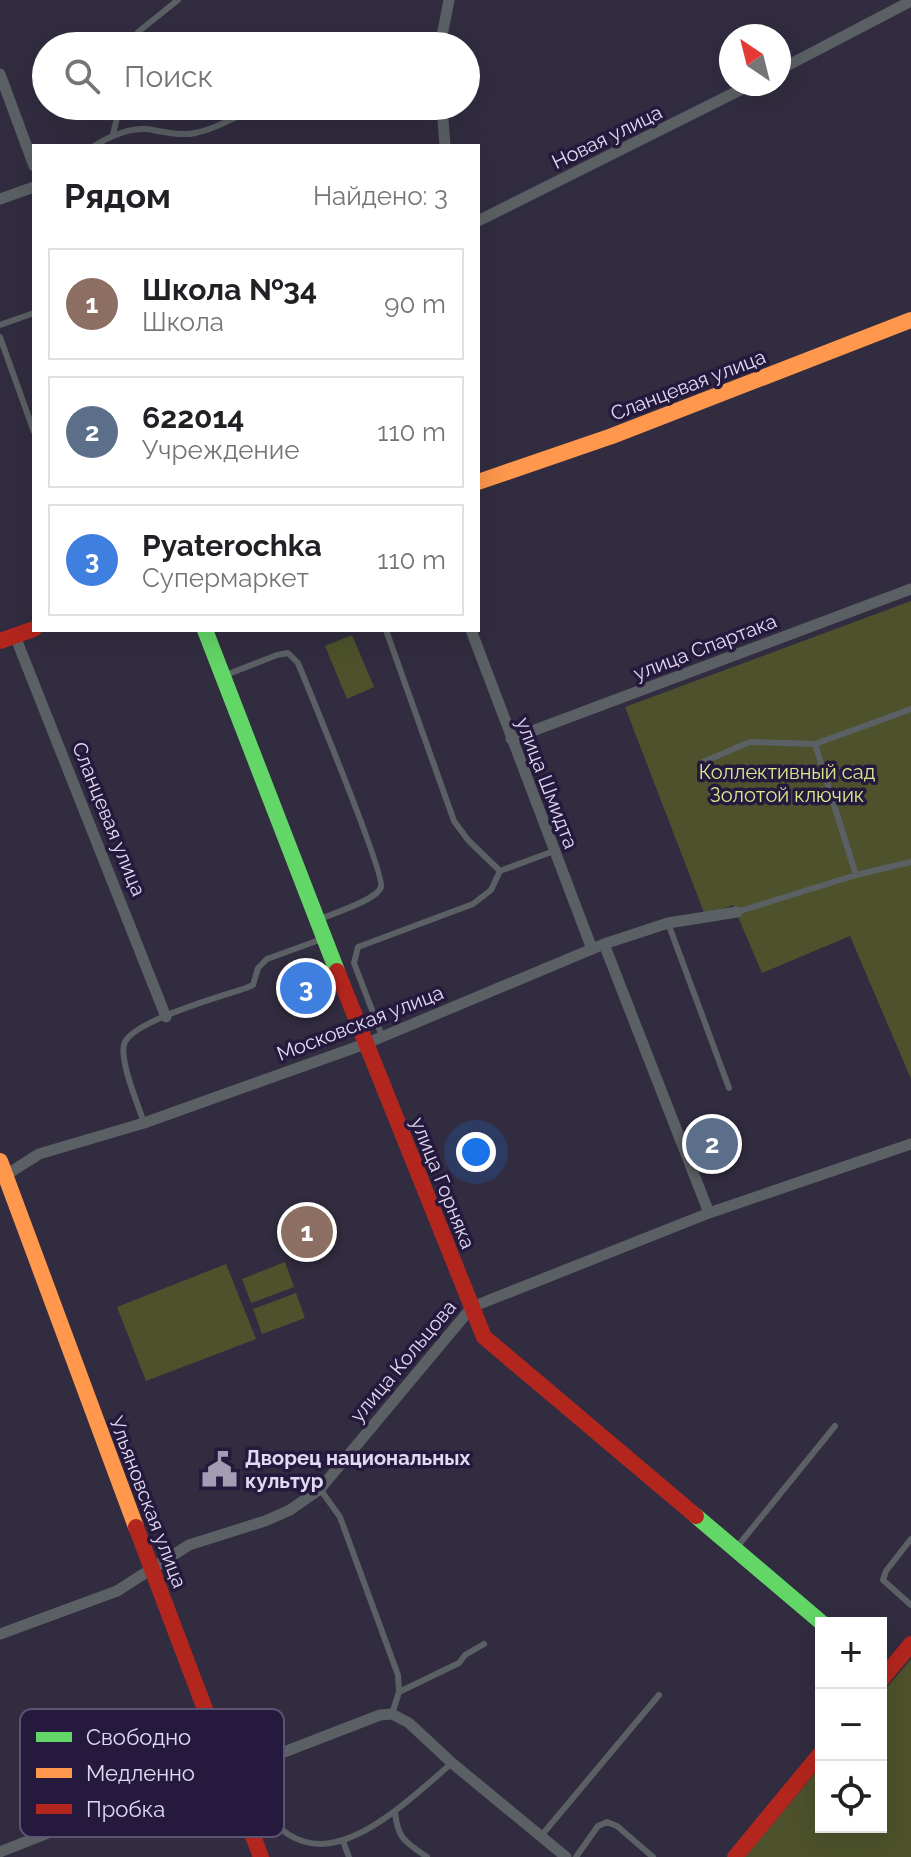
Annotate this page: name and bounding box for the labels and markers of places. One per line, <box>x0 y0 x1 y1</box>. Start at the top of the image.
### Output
pin: 3 <box>280 958 332 1018</box>
pin: 2 <box>686 1114 738 1174</box>
pin: 1 <box>281 1202 333 1262</box>
place label: Дворец национальных культур <box>245 1446 470 1493</box>
public building icon: Дворец национальных культур <box>200 1451 238 1489</box>

